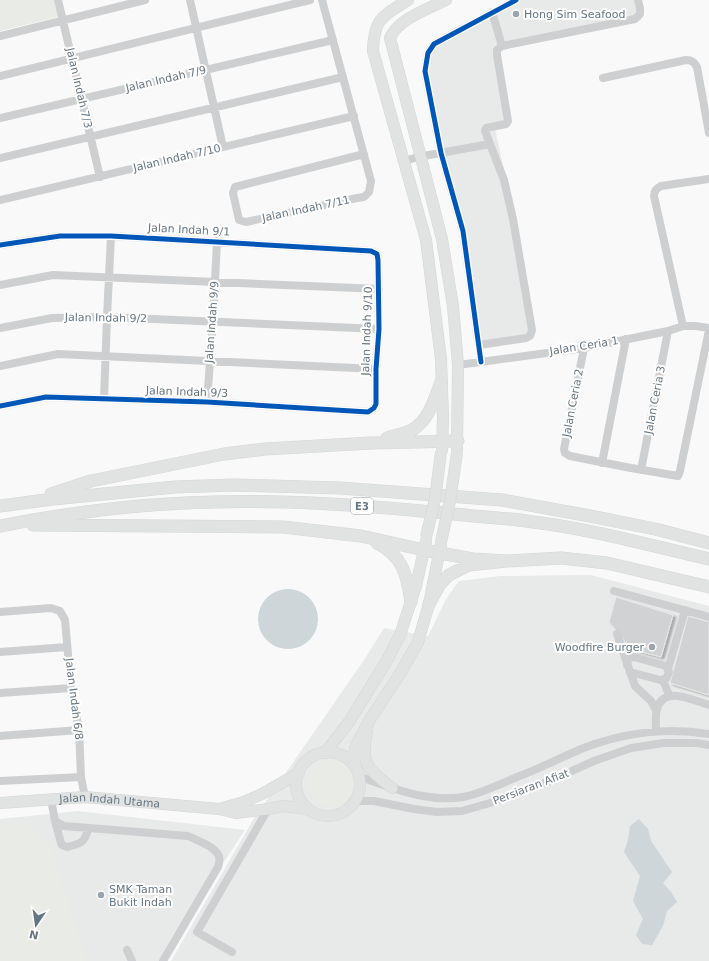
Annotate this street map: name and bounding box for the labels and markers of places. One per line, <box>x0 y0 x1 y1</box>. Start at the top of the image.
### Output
place label: Hong Sim Seafood <box>524 8 626 21</box>
marker: Hong Sim Seafood <box>511 9 521 19</box>
place label: Woodfire Burger <box>555 641 644 654</box>
marker: Woodfire Burger <box>647 642 657 652</box>
place label: SMK Taman Bukit Indah <box>109 883 172 909</box>
marker: SMK Taman Bukit Indah <box>96 890 106 900</box>

